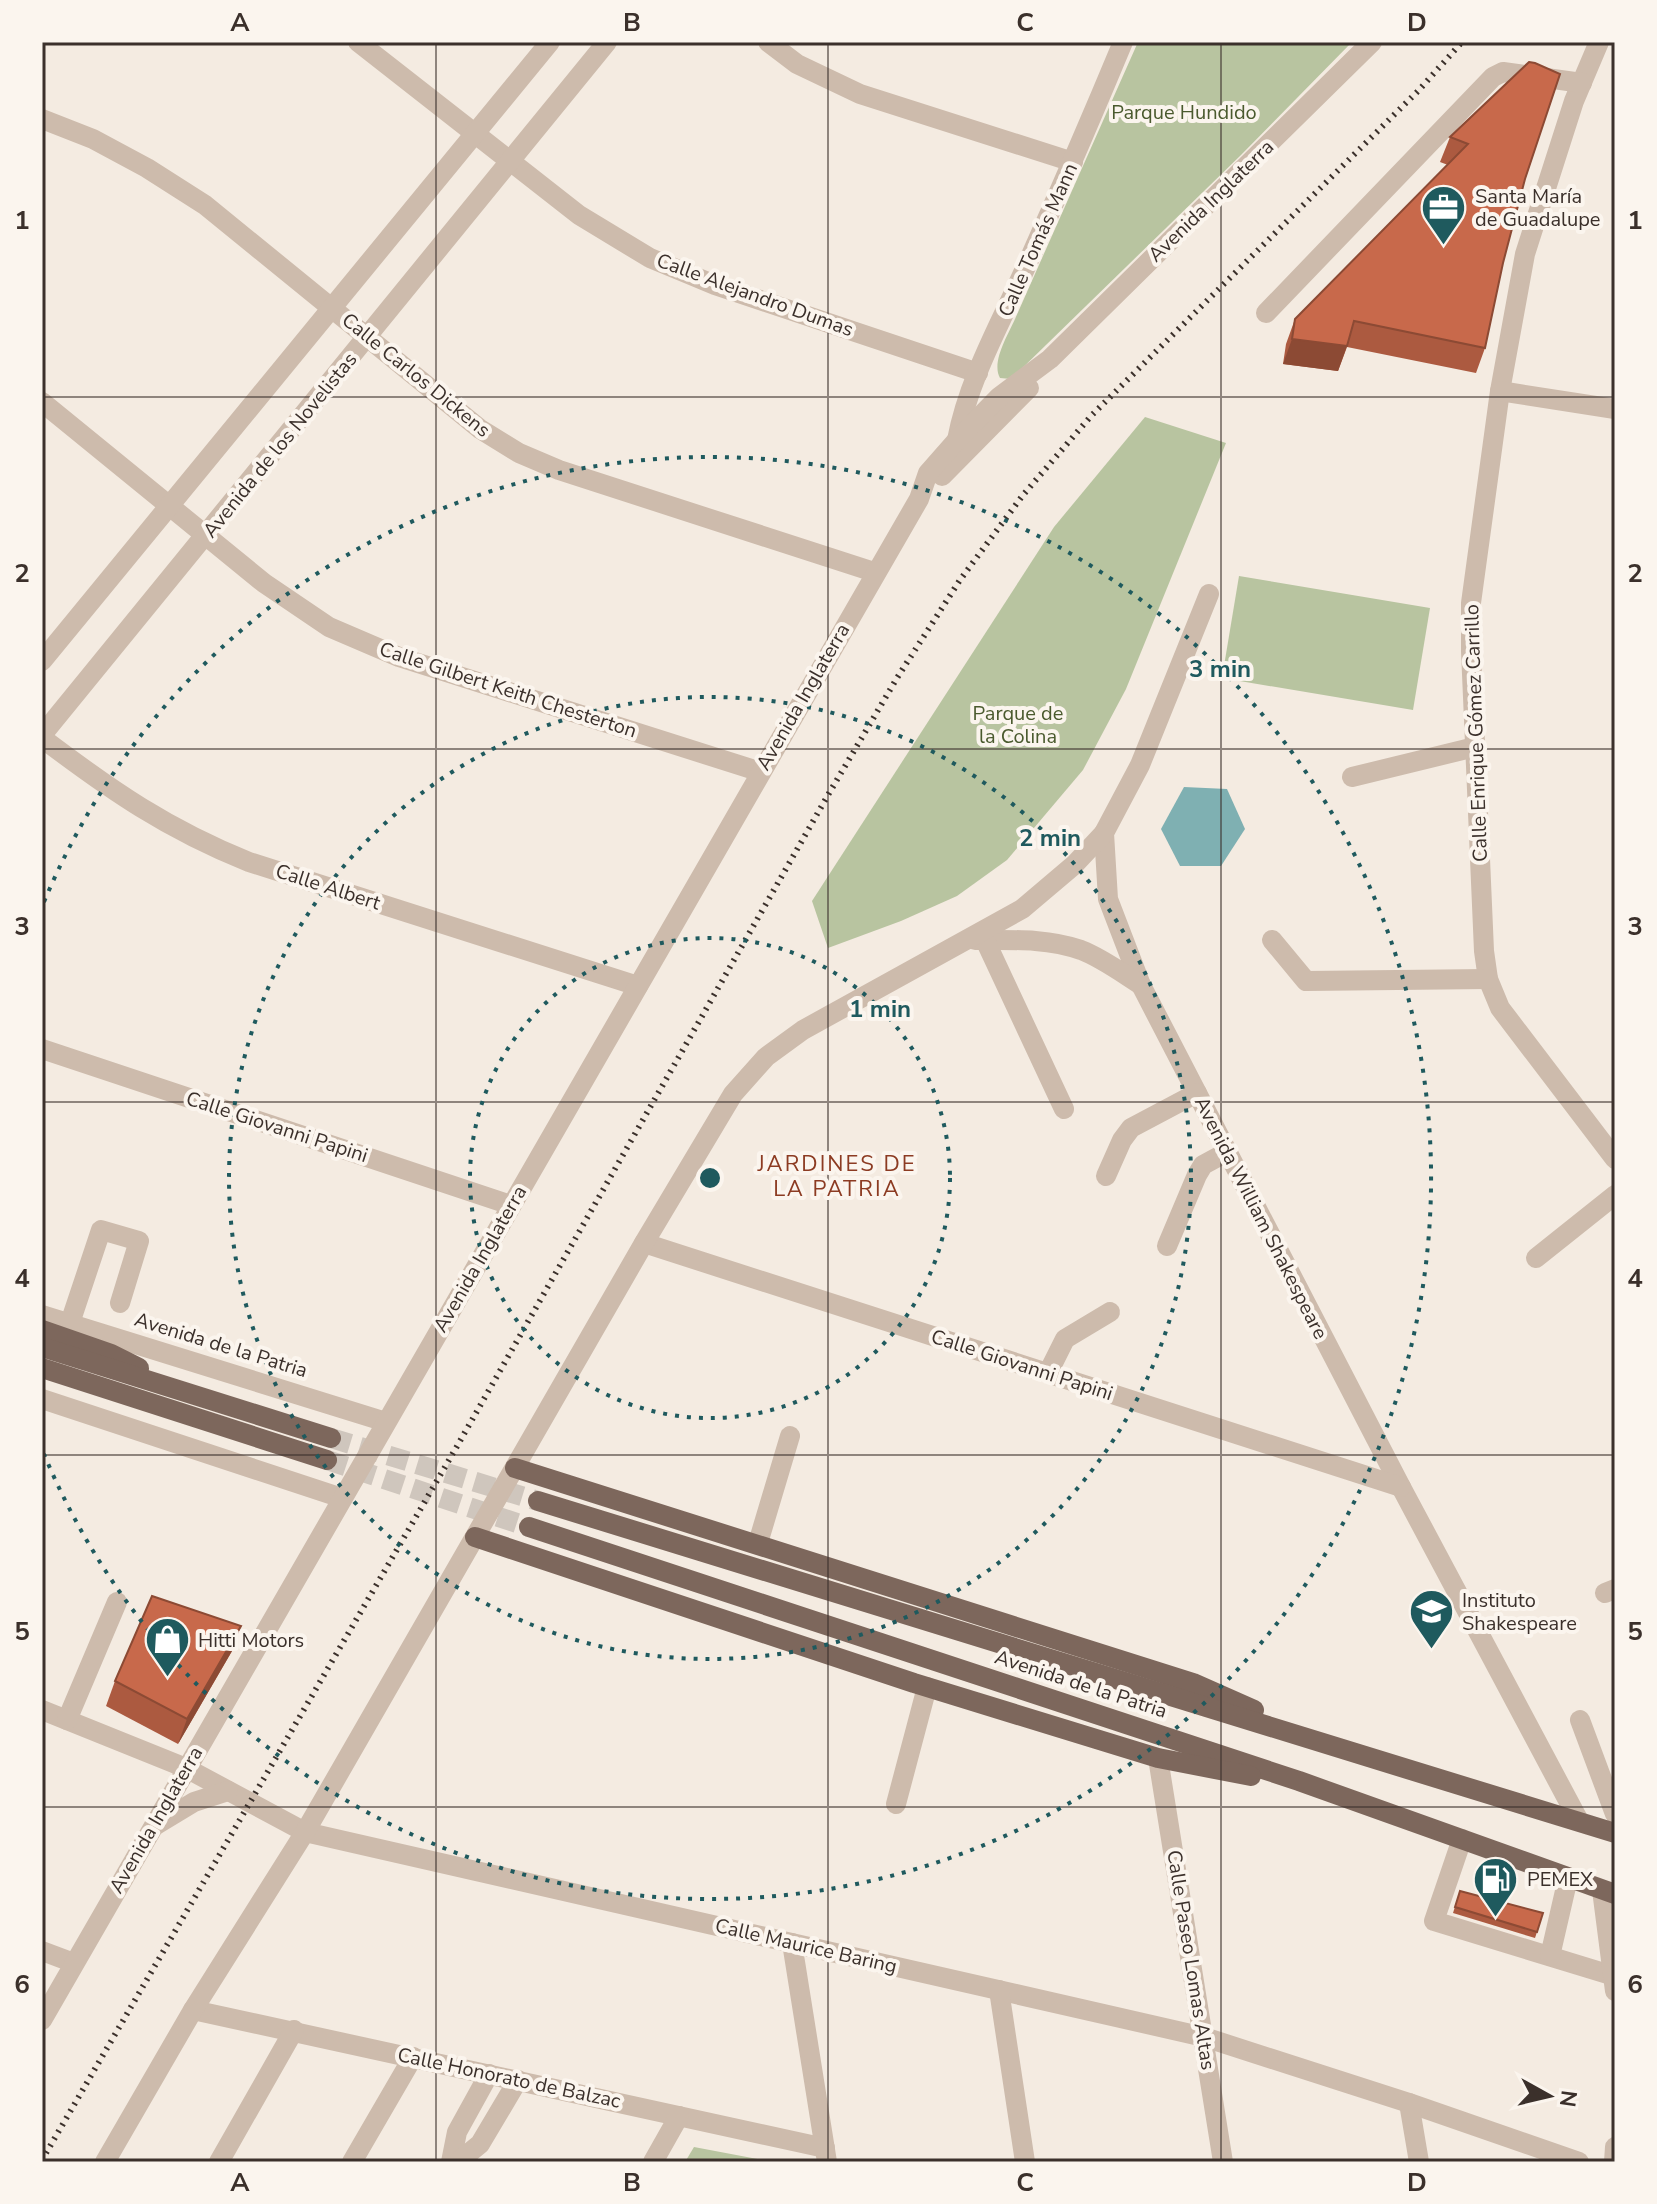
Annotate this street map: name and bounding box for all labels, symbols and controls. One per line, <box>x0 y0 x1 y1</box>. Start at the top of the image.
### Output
text: A <box>230 5 250 40</box>
text: B <box>623 5 641 40</box>
text: C <box>1016 5 1034 40</box>
text: D <box>1407 5 1427 40</box>
park label: Parque Hundido <box>1111 99 1257 126</box>
street label: Avenida Inglaterra <box>1142 134 1280 268</box>
street label: Calle Tomás Mann <box>992 159 1084 321</box>
office icon: Santa María de Guadalupe <box>1420 183 1468 246</box>
place label: Santa María de Guadalupe <box>1475 183 1600 233</box>
text: 1 <box>14 203 30 238</box>
text: 1 <box>1627 203 1643 238</box>
street label: Calle Alejandro Dumas <box>653 247 857 343</box>
street label: Calle Carlos Dickens <box>336 307 496 443</box>
street label: Avenida de los Novelistas <box>197 347 363 543</box>
text: 2 <box>14 556 30 591</box>
text: 2 <box>1627 556 1643 591</box>
street label: Calle Enrique Gómez Carrillo <box>1458 604 1494 862</box>
street label: Avenida Inglaterra <box>750 619 856 775</box>
street label: Calle Gilbert Keith Chesterton <box>376 636 640 744</box>
text: 3 min <box>1189 653 1251 685</box>
park label: Parque de la Colina <box>973 700 1063 750</box>
text: 2 min <box>1019 822 1081 854</box>
street label: Calle Albert <box>272 857 385 917</box>
text: 3 <box>14 909 30 944</box>
text: 3 <box>1627 909 1643 944</box>
text: 1 min <box>849 993 911 1025</box>
street label: Calle Giovanni Papini <box>183 1085 371 1169</box>
street label: Avenida William Shakespeare <box>1188 1092 1334 1344</box>
district label: JARDINES DE LA PATRIA <box>756 1149 917 1204</box>
centre of rings <box>696 1164 724 1192</box>
street label: Avenida Inglaterra <box>427 1181 533 1337</box>
text: 4 <box>14 1261 30 1296</box>
text: 4 <box>1627 1261 1643 1296</box>
street label: Avenida de la Patria <box>131 1306 311 1384</box>
street label: Calle Giovanni Papini <box>928 1323 1116 1407</box>
place label: Instituto Shakespeare <box>1462 1587 1577 1637</box>
school or university icon: Instituto Shakespeare <box>1407 1588 1455 1651</box>
text: 5 <box>14 1614 30 1649</box>
text: 5 <box>1627 1614 1643 1649</box>
shop icon: Hitti Motors <box>143 1616 191 1679</box>
place label: Hitti Motors <box>198 1627 304 1654</box>
street label: Avenida de la Patria <box>991 1643 1171 1725</box>
street label: Avenida Inglaterra <box>103 1742 209 1898</box>
street label: Calle Paseo Lomas Altas <box>1160 1848 1222 2072</box>
fuel station icon: PEMEX <box>1472 1855 1520 1918</box>
place label: PEMEX <box>1527 1866 1593 1893</box>
street label: Calle Maurice Baring <box>712 1912 900 1980</box>
text: 6 <box>14 1967 30 2002</box>
text: 6 <box>1627 1967 1643 2002</box>
street label: Calle Honorato de Balzac <box>395 2041 623 2115</box>
north arrow <box>1509 2056 1589 2136</box>
text: N <box>1552 2088 1584 2109</box>
text: A <box>230 2165 250 2200</box>
text: B <box>623 2165 641 2200</box>
text: C <box>1016 2165 1034 2200</box>
text: D <box>1407 2165 1427 2200</box>

